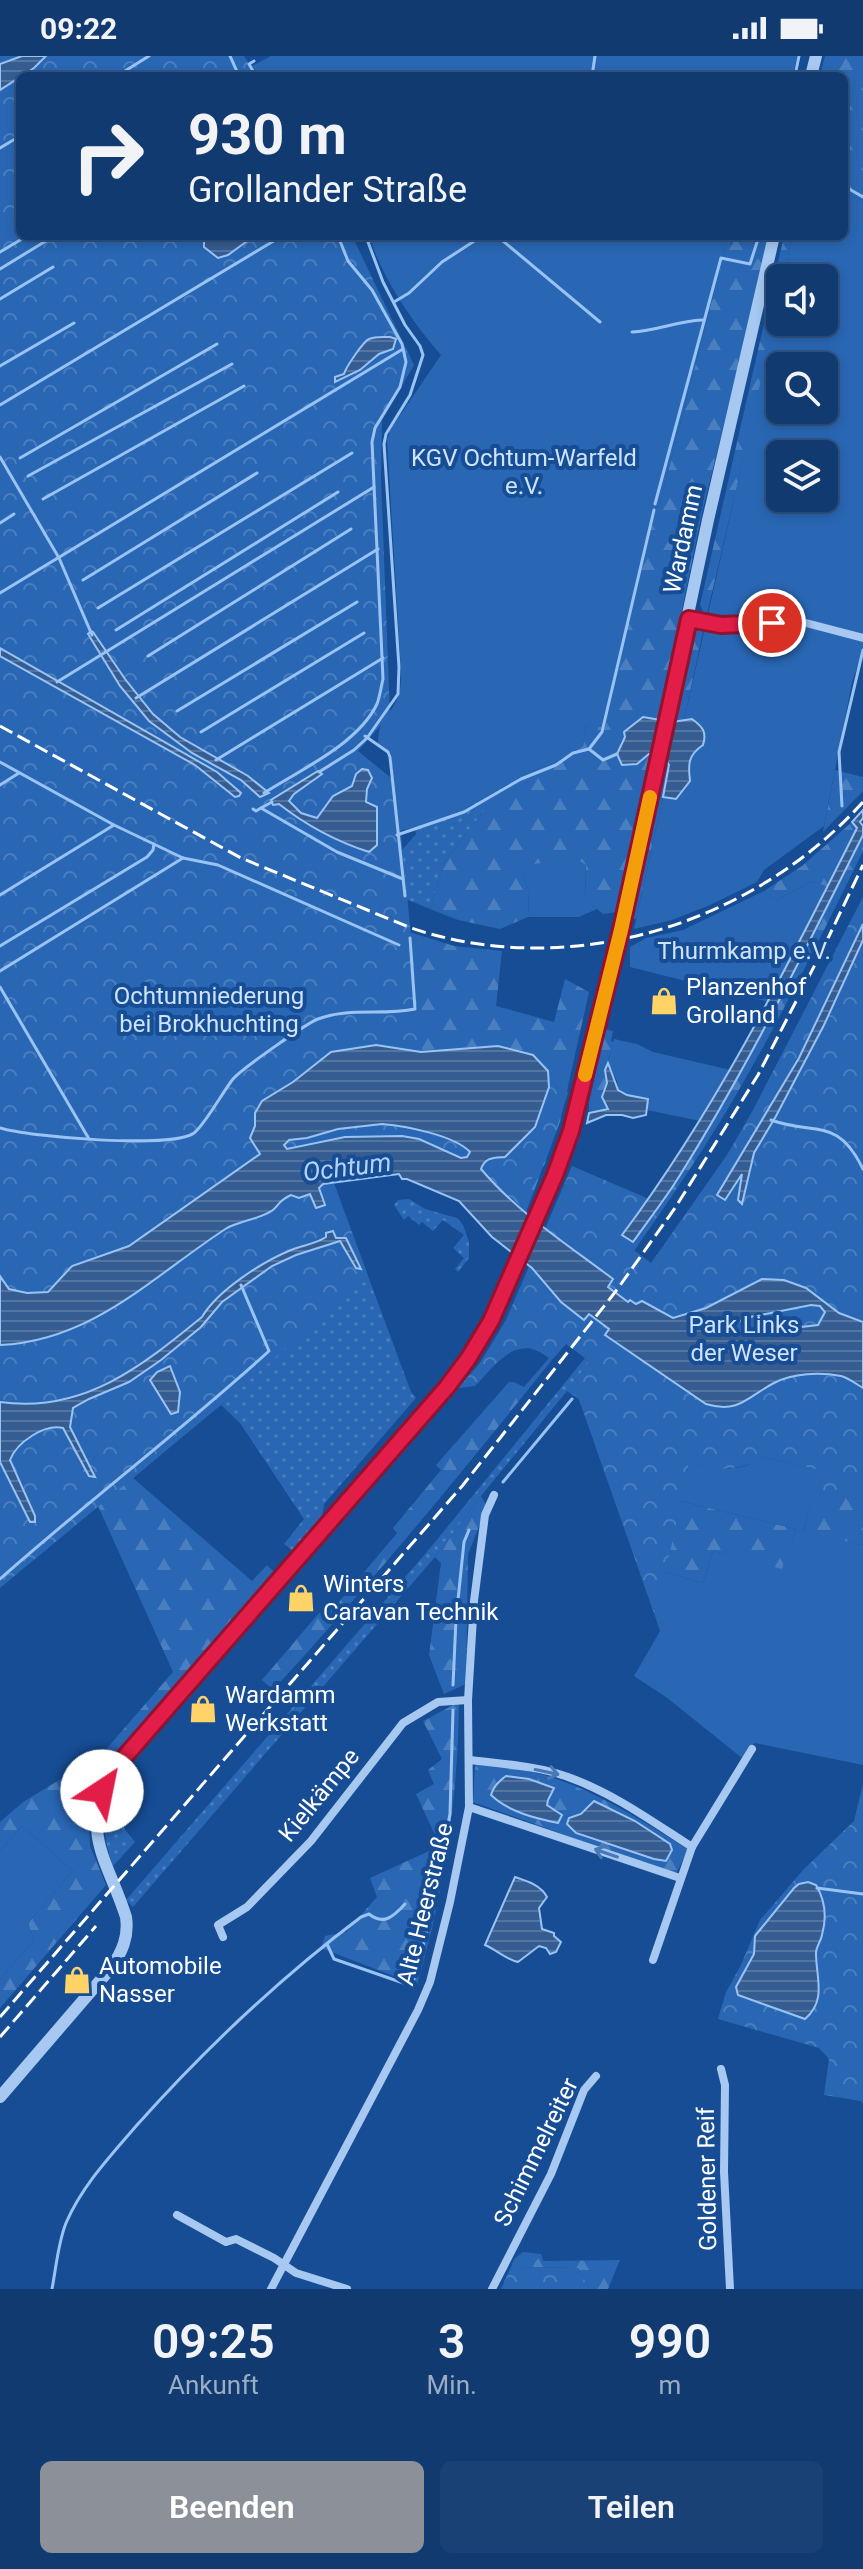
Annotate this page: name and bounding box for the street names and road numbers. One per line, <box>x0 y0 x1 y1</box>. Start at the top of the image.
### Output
street label: Wardamm <box>658 482 708 596</box>
street label: Kielkämpe <box>273 1743 365 1847</box>
street label: Alte Heerstraße <box>391 1820 459 1988</box>
street label: Schimmelreiter <box>488 2073 584 2231</box>
street label: Goldener Reif <box>692 2106 722 2251</box>

